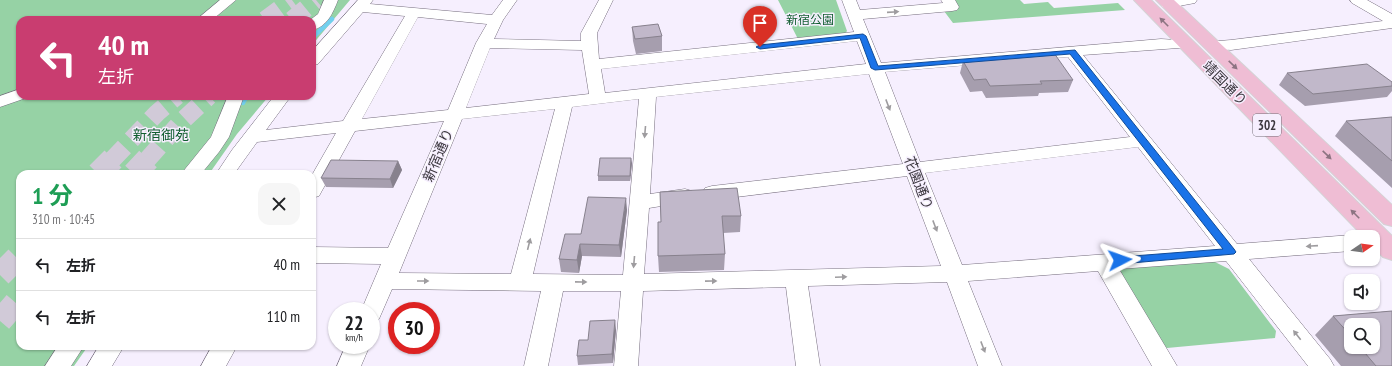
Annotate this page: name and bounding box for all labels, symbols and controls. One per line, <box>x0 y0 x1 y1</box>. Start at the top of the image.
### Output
pin <box>743 6 777 47</box>
one-way arrow <box>887 8 899 15</box>
icon: arrive <box>749 12 771 34</box>
park label: 新宿公園 <box>786 12 834 27</box>
one-way arrow <box>1159 17 1169 27</box>
text: 40 m <box>98 26 149 63</box>
icon: left <box>32 32 84 84</box>
street label: 靖国通り <box>1199 57 1251 109</box>
one-way arrow <box>1228 60 1238 70</box>
text: 左折 <box>98 65 134 88</box>
one-way arrow <box>886 99 892 111</box>
road number: 302 <box>1253 114 1281 136</box>
park label: 新宿御苑 <box>133 126 189 144</box>
street label: 新宿通り <box>419 126 457 184</box>
one-way arrow <box>641 126 648 138</box>
one-way arrow <box>1322 150 1332 160</box>
street label: 花園通り <box>901 154 937 212</box>
text: 1 分 <box>32 180 72 211</box>
button: close <box>258 183 300 225</box>
one-way arrow <box>1350 209 1360 219</box>
text: 310 m · 10:45 <box>32 211 95 228</box>
one-way arrow <box>933 220 939 232</box>
north arrow <box>1344 230 1380 266</box>
map controls <box>1344 230 1380 354</box>
one-way arrow <box>526 238 532 250</box>
position arrow <box>1099 239 1141 281</box>
one-way arrow <box>1306 242 1318 249</box>
icon: left <box>32 254 54 276</box>
text: 40 m <box>274 255 300 274</box>
text: 左折 <box>66 256 96 275</box>
one-way arrow <box>631 256 638 268</box>
one-way arrow <box>835 274 847 281</box>
button: sound <box>1344 274 1380 310</box>
one-way arrow <box>417 278 430 284</box>
one-way arrow <box>705 278 718 284</box>
one-way arrow <box>575 279 588 285</box>
speed limit sign: 30 <box>388 302 440 354</box>
icon: left <box>32 306 54 328</box>
text: 110 m <box>267 307 300 326</box>
text: 左折 <box>66 308 96 327</box>
text: 22 <box>344 310 364 336</box>
button: search <box>1344 318 1380 354</box>
one-way arrow <box>1293 330 1302 341</box>
text: km/h <box>345 331 363 344</box>
one-way arrow <box>980 341 986 353</box>

